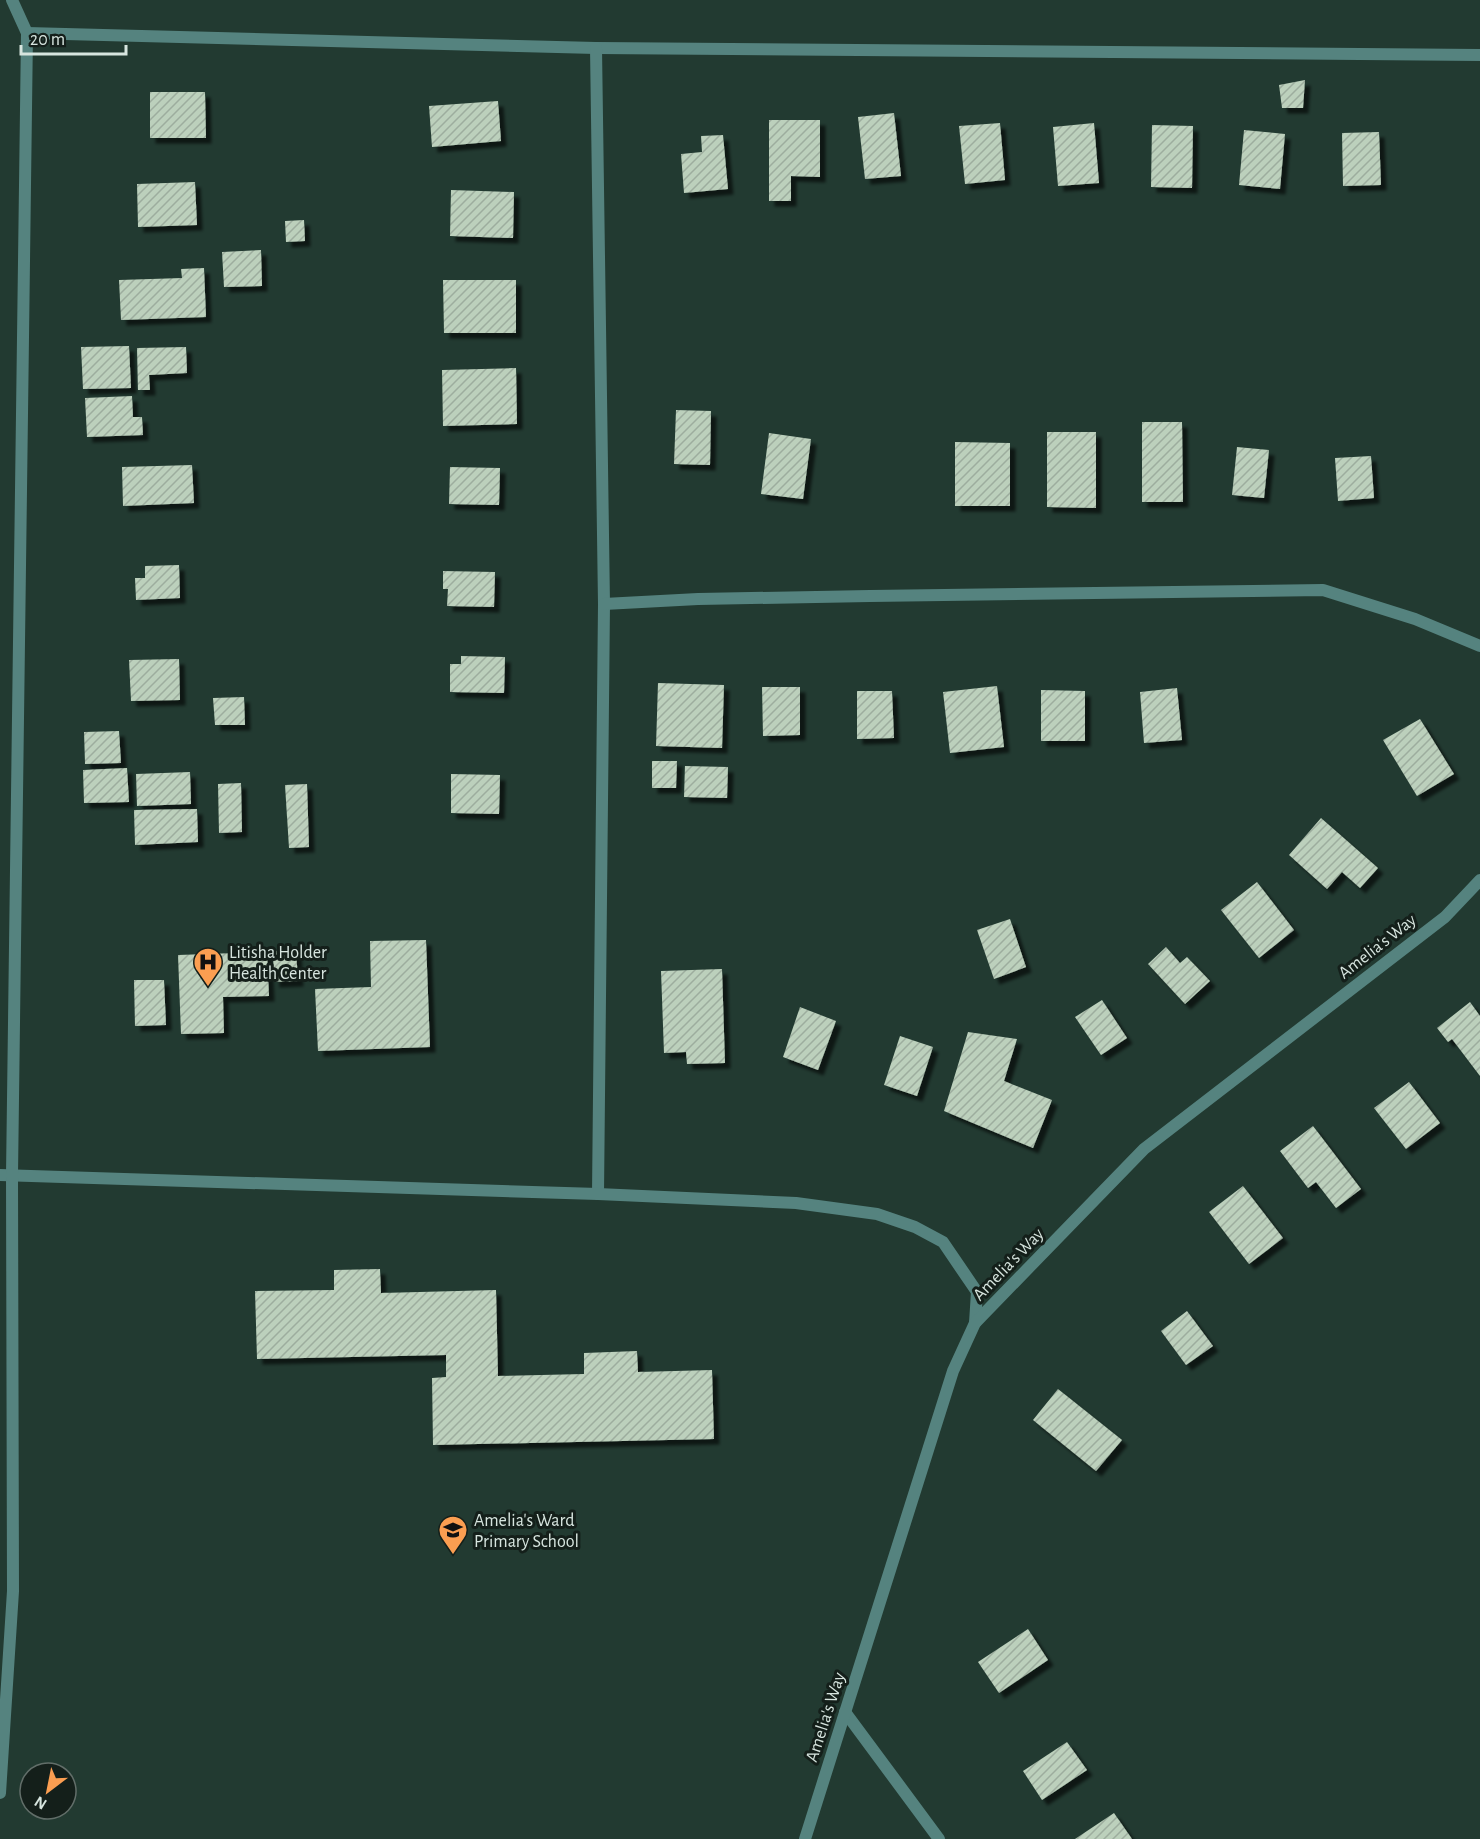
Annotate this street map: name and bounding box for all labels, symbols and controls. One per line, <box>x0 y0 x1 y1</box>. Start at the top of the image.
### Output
scale bar <box>21 18 126 56</box>
text: 20 m <box>30 31 65 49</box>
street label: Amelia's Way <box>1335 911 1420 983</box>
place label: Litisha Holder Health Center <box>229 944 327 983</box>
hospital icon: Litisha Holder Health Center <box>192 946 224 988</box>
street label: Amelia's Way <box>970 1225 1048 1304</box>
place label: Amelia's Ward Primary School <box>474 1512 579 1551</box>
school or university icon: Amelia's Ward Primary School <box>437 1514 469 1556</box>
street label: Amelia's Way <box>803 1670 849 1764</box>
north arrow <box>18 1761 78 1821</box>
text: N <box>32 1793 50 1813</box>

